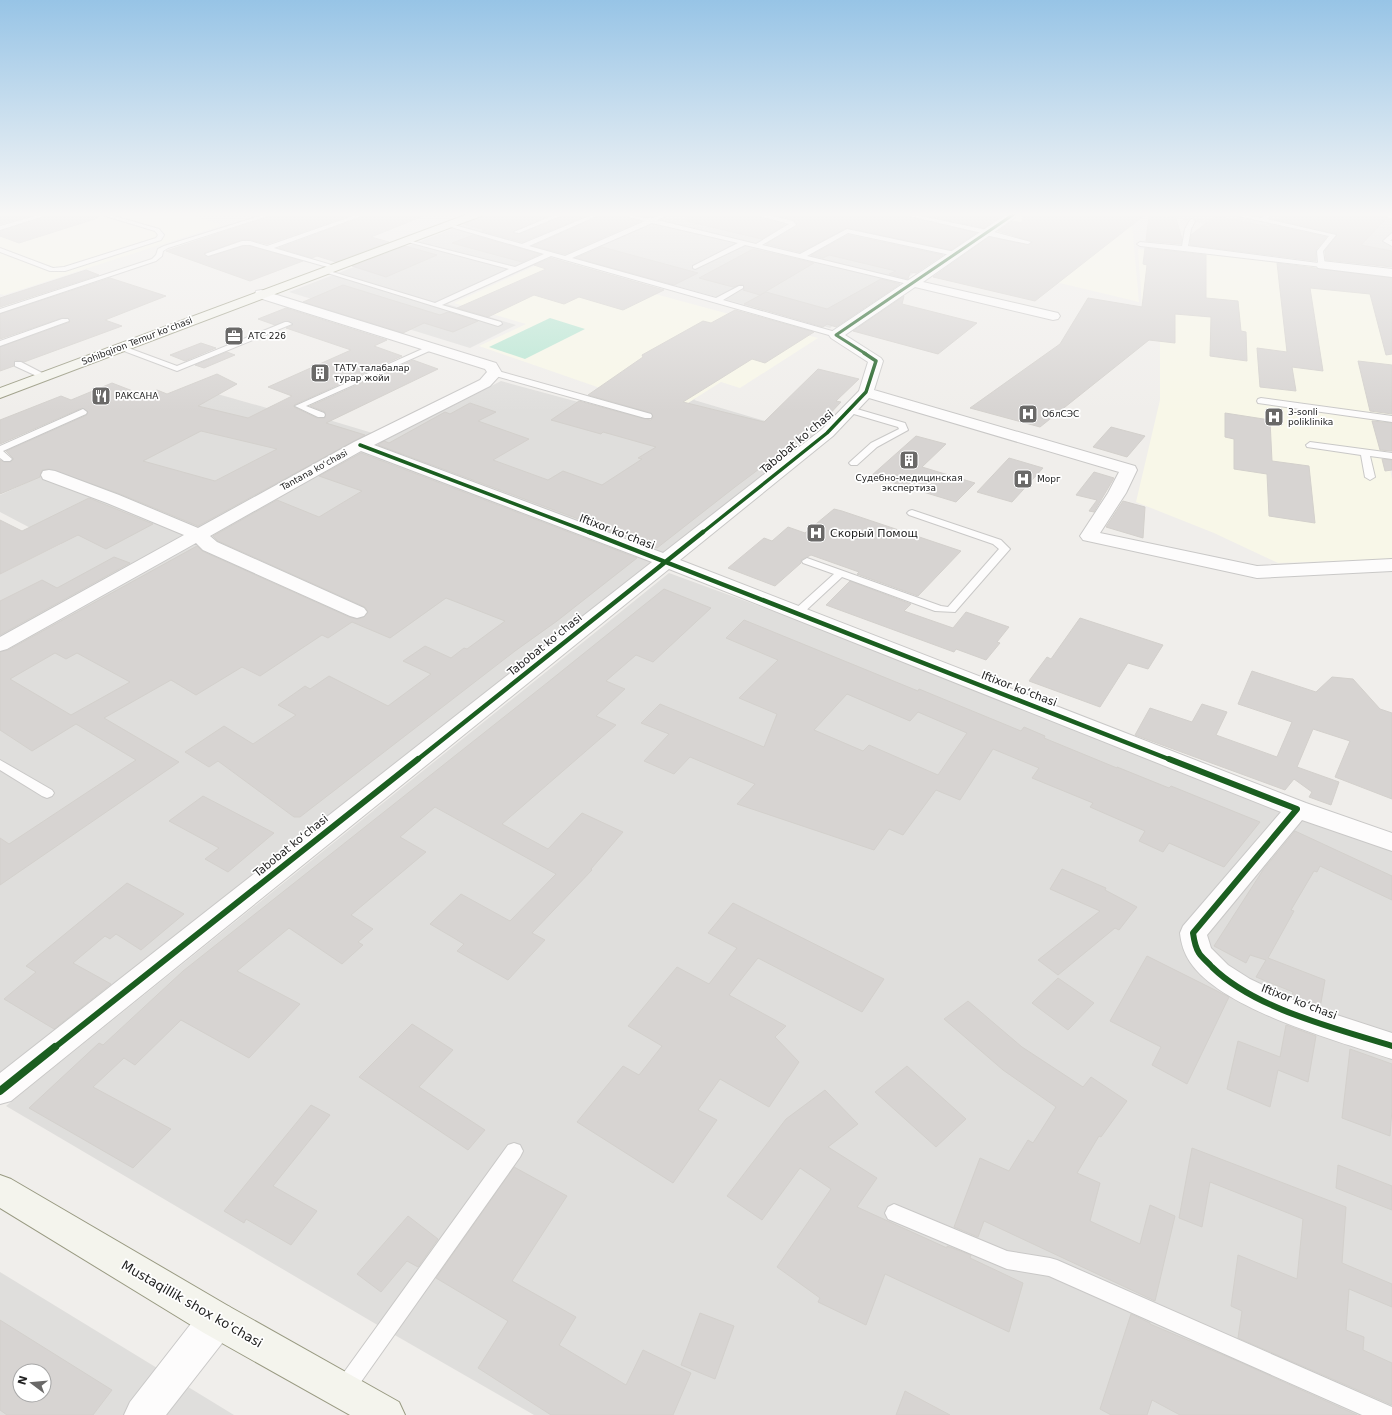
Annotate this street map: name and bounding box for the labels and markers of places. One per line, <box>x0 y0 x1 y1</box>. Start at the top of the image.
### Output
office icon: АТС 226 <box>223 325 245 347</box>
place label: АТС 226 <box>248 331 286 341</box>
building icon: ТАТУ талабалар турар жойи <box>309 362 331 384</box>
place label: ТАТУ талабалар турар жойи <box>333 363 410 383</box>
restaurant icon: РАКСАНА <box>90 385 112 407</box>
place label: РАКСАНА <box>115 391 159 401</box>
hospital icon: ОблСЭС <box>1017 403 1039 425</box>
hospital icon: 3-sonli poliklinika <box>1263 406 1285 428</box>
place label: 3-sonli poliklinika <box>1288 407 1333 427</box>
place label: ОблСЭС <box>1042 409 1079 419</box>
building icon: Судебно-медицинская экспертиза <box>898 449 920 471</box>
hospital icon: Морг <box>1012 468 1034 490</box>
place label: Судебно-медицинская экспертиза <box>855 473 963 493</box>
place label: Морг <box>1037 474 1061 484</box>
hospital icon: Скорый Помощ <box>805 522 827 544</box>
place label: Скорый Помощ <box>830 527 918 540</box>

